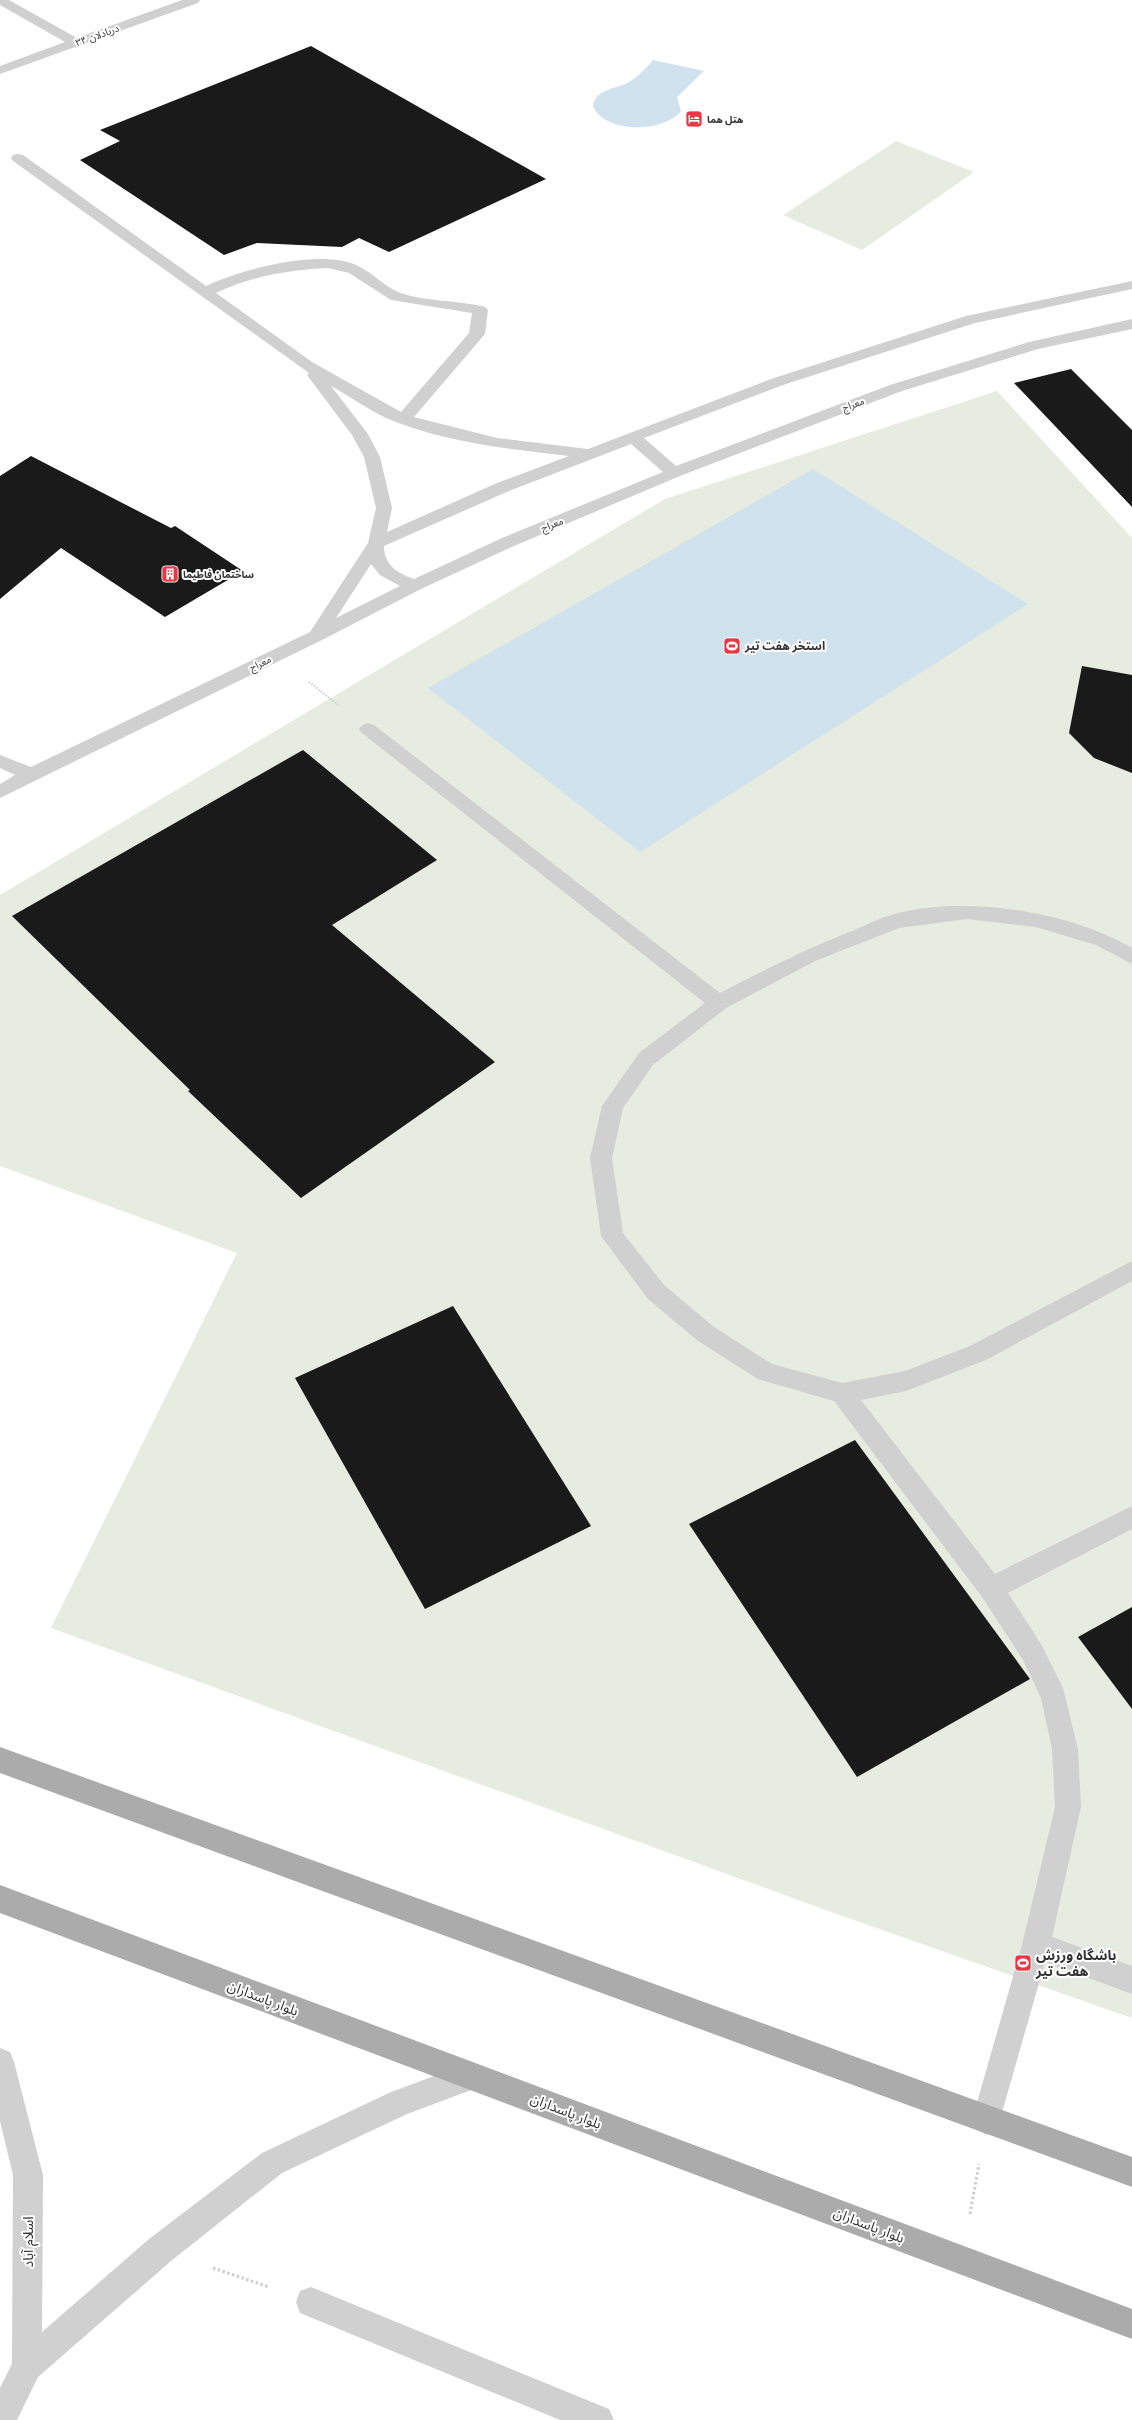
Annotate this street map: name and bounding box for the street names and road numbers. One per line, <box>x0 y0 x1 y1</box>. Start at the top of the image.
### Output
street label: دریادلان ۳۴ <box>73 21 121 50</box>
street label: معراج <box>840 393 867 416</box>
street label: معراج <box>539 513 566 536</box>
street label: معراج <box>247 652 274 675</box>
street label: بلوار پاسداران <box>225 1975 302 2021</box>
street label: بلوار پاسداران <box>528 2088 605 2134</box>
street label: بلوار پاسداران <box>831 2202 908 2248</box>
street label: اسلام آباد <box>18 2216 39 2268</box>

